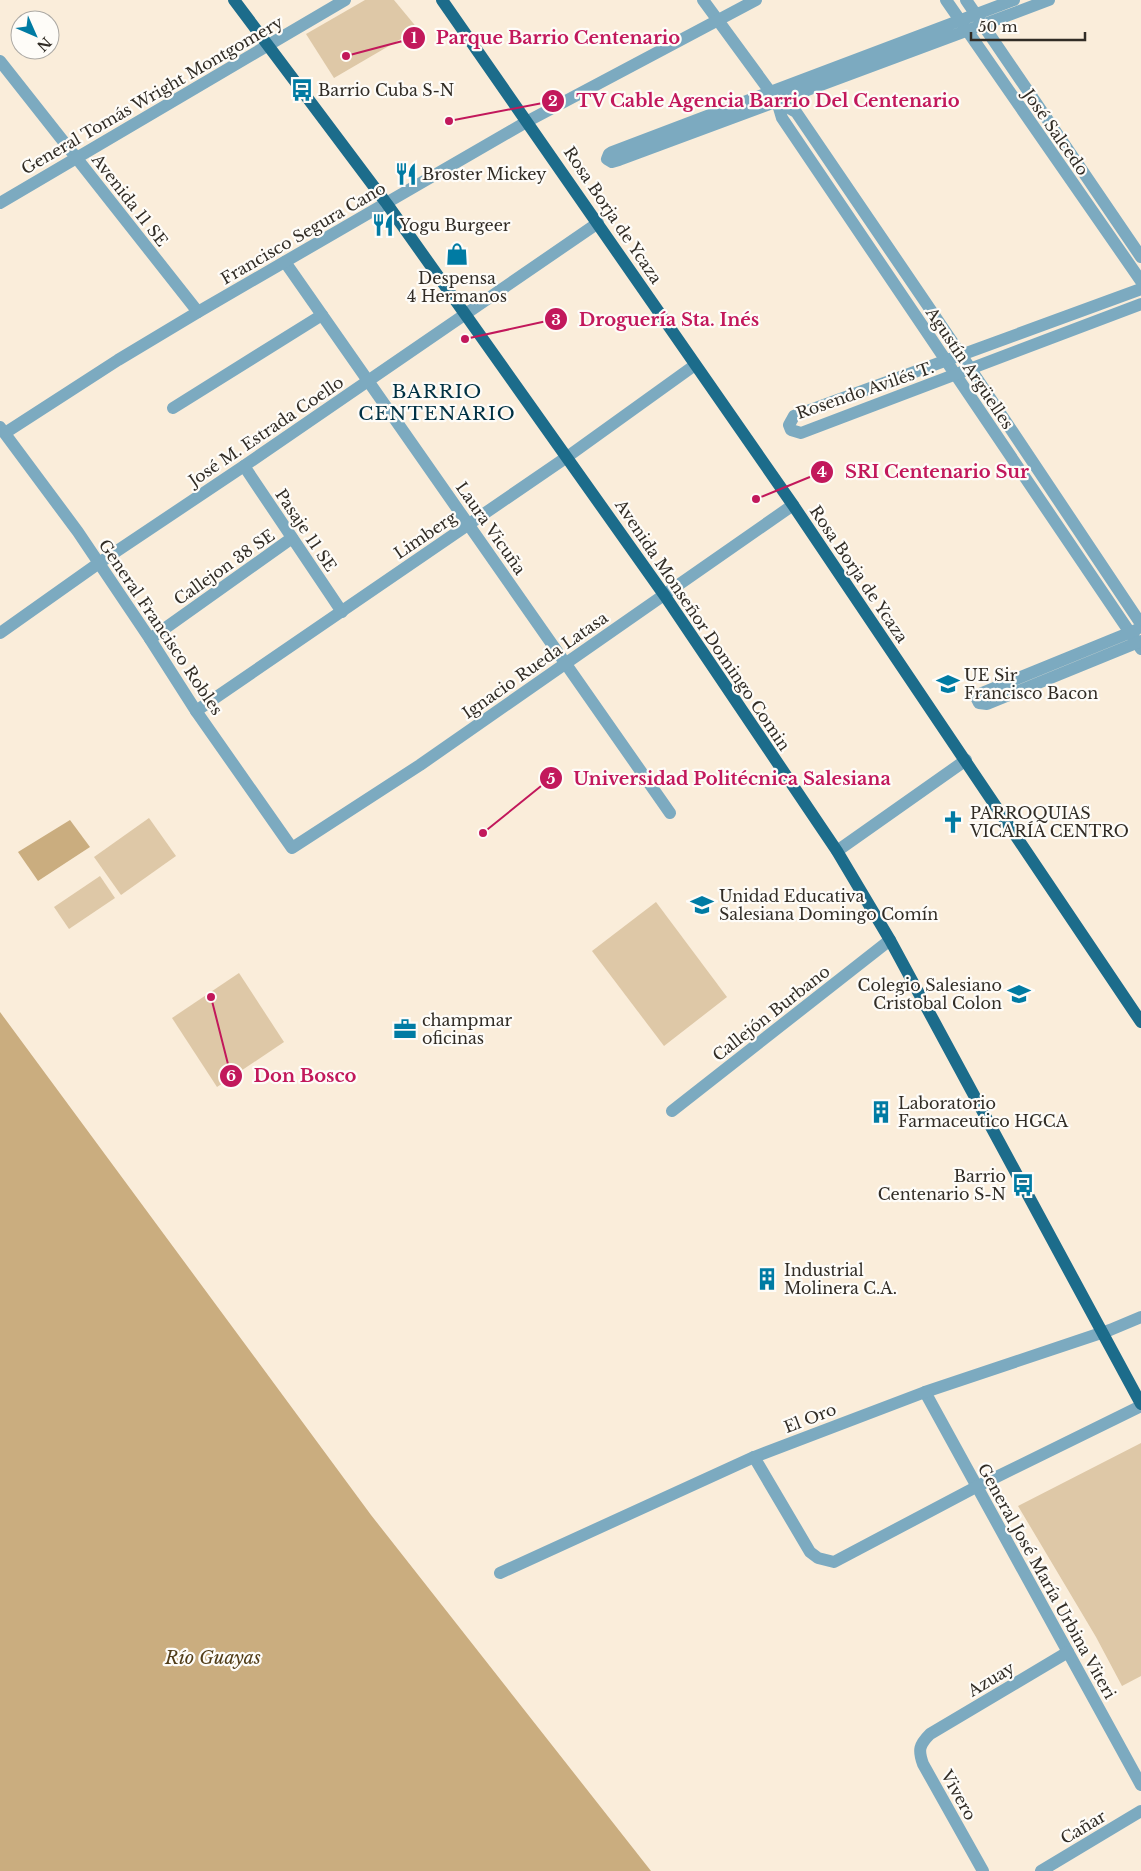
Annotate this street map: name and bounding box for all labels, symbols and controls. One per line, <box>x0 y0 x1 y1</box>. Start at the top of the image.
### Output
north arrow <box>10 10 60 60</box>
scale bar <box>971 10 1085 42</box>
street label: General Tomás Wright Montgomery <box>18 11 287 178</box>
text: 50 m <box>978 17 1018 36</box>
callout: Parque Barrio Centenario <box>401 21 691 54</box>
text: Parque Barrio Centenario <box>436 27 680 49</box>
text: 1 <box>411 28 418 47</box>
text: N <box>33 33 55 55</box>
bus stop icon: Barrio Cuba S-N <box>289 77 315 103</box>
place label: Barrio Cuba S-N <box>318 80 454 100</box>
street label: José Salcedo <box>1018 83 1093 179</box>
callout: TV Cable Agencia Barrio Del Centenario <box>540 84 970 117</box>
text: TV Cable Agencia Barrio Del Centenario <box>576 90 960 112</box>
text: 2 <box>548 91 558 110</box>
street label: Rosa Borja de Ycaza <box>560 143 666 288</box>
street label: Avenida 11 SE <box>87 149 172 250</box>
restaurant icon: Broster Mickey <box>393 161 419 187</box>
place label: Broster Mickey <box>422 164 547 184</box>
street label: Francisco Segura Cano <box>217 178 389 288</box>
restaurant icon: Yogu Burgeer <box>370 212 396 238</box>
place label: Yogu Burgeer <box>398 215 511 235</box>
shop icon: Despensa 4 Hermanos <box>444 241 470 267</box>
place label: Despensa 4 Hermanos <box>407 268 507 306</box>
street label: Agustín Argüelles <box>921 302 1018 433</box>
callout: Droguería Sta. Inés <box>543 303 769 336</box>
text: Droguería Sta. Inés <box>579 309 759 331</box>
text: 3 <box>551 310 561 329</box>
street label: Rosendo Avilés T. <box>794 357 936 423</box>
street label: José M. Estrada Coello <box>183 372 347 491</box>
district label: BARRIO CENTENARIO <box>358 380 516 425</box>
callout: SRI Centenario Sur <box>810 455 1039 488</box>
text: SRI Centenario Sur <box>845 461 1029 483</box>
text: 4 <box>817 462 827 481</box>
street label: Laura Vicuña <box>452 478 530 578</box>
street label: Pasaje 11 SE <box>271 485 341 575</box>
street label: Avenida Monseñor Domingo Comin <box>611 495 795 754</box>
street label: Rosa Borja de Ycaza <box>806 502 912 647</box>
street label: Limberg <box>390 507 460 563</box>
street label: Callejon 38 SE <box>170 525 278 609</box>
street label: General Francisco Robles <box>95 535 227 719</box>
street label: Ignacio Rueda Latasa <box>458 607 612 723</box>
place label: UE Sir Francisco Bacon <box>964 665 1098 703</box>
school or university icon: UE Sir Francisco Bacon <box>935 671 961 697</box>
callout: Universidad Politécnica Salesiana <box>539 762 901 795</box>
text: Universidad Politécnica Salesiana <box>573 768 891 790</box>
text: 5 <box>547 769 556 788</box>
place label: PARROQUIAS VICARÍA CENTRO <box>969 803 1129 841</box>
church icon: PARROQUIAS VICARÍA CENTRO <box>940 809 966 835</box>
place label: Unidad Educativa Salesiana Domingo Comín <box>719 886 938 924</box>
school or university icon: Unidad Educativa Salesiana Domingo Comín <box>689 892 715 918</box>
street label: Callejón Burbano <box>708 961 834 1065</box>
place label: Colegio Salesiano Cristobal Colon <box>858 975 1002 1013</box>
school or university icon: Colegio Salesiano Cristobal Colon <box>1006 981 1032 1007</box>
place label: champmar oficinas <box>422 1010 513 1048</box>
office icon: champmar oficinas <box>392 1016 418 1042</box>
callout: Don Bosco <box>219 1060 367 1093</box>
text: Don Bosco <box>254 1065 357 1087</box>
text: 6 <box>226 1066 236 1085</box>
place label: Laboratorio Farmaceutico HGCA <box>898 1093 1069 1131</box>
building icon: Laboratorio Farmaceutico HGCA <box>868 1099 894 1125</box>
place label: Barrio Centenario S-N <box>878 1166 1006 1204</box>
bus stop icon: Barrio Centenario S-N <box>1010 1172 1036 1198</box>
place label: Industrial Molinera C.A. <box>784 1260 897 1298</box>
building icon: Industrial Molinera C.A. <box>754 1266 780 1292</box>
street label: El Oro <box>781 1399 839 1437</box>
street label: General José María Urbina Viteri <box>974 1460 1121 1703</box>
water label: Río Guayas <box>164 1647 261 1669</box>
street label: Azuay <box>963 1657 1019 1701</box>
street label: Vivero <box>937 1766 981 1824</box>
street label: Cañar <box>1057 1806 1110 1848</box>

